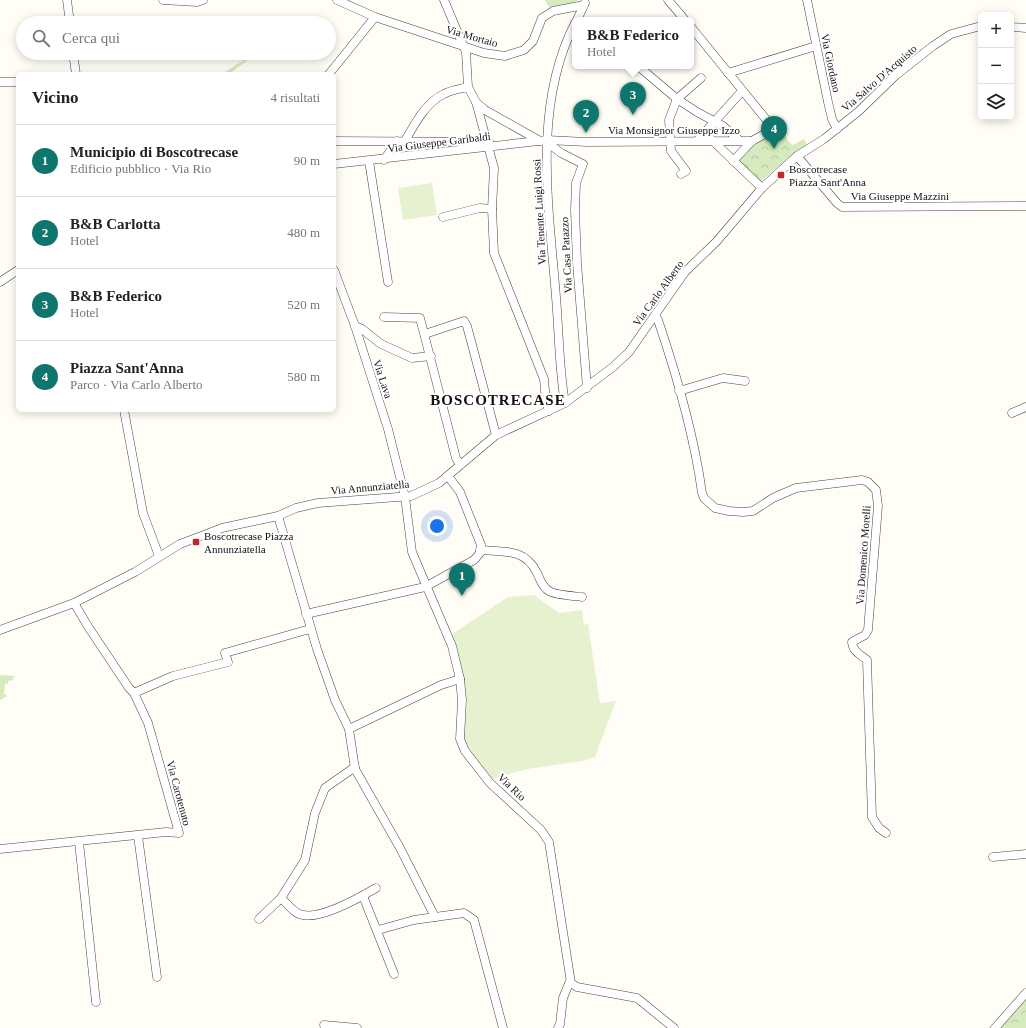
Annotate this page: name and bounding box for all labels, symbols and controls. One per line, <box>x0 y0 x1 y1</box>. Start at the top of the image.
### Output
map controls <box>978 12 1014 120</box>
button: + <box>978 12 1014 48</box>
search box <box>16 16 336 60</box>
popup <box>572 17 694 69</box>
street label: Via Mortaio <box>445 23 500 49</box>
icon: search <box>30 27 52 49</box>
text: B&B Federico <box>587 27 679 43</box>
text: Cerca qui <box>62 30 120 46</box>
street label: Via Giordano <box>819 33 843 94</box>
street label: Via Salvo D'Acquisto <box>839 42 919 114</box>
text: Hotel <box>587 44 616 59</box>
button: − <box>978 48 1014 84</box>
pin: 3 <box>620 82 646 115</box>
button: layers <box>978 84 1014 120</box>
text: Vicino <box>32 88 79 107</box>
text: 4 risultati <box>271 90 320 105</box>
pin: 2 <box>573 100 599 133</box>
pin: 4 <box>761 116 787 149</box>
street label: Via Monsignor Giuseppe Izzo <box>608 124 741 136</box>
street label: Via Giuseppe Garibaldi <box>387 130 491 154</box>
text: Municipio di Boscotrecase <box>70 144 238 160</box>
text: 1 <box>42 153 48 168</box>
text: 90 m <box>294 153 320 168</box>
street label: Via Tenente Luigi Rossi <box>530 159 548 265</box>
text: Edificio pubblico · Via Rio <box>70 161 211 176</box>
place label: Boscotrecase Piazza Sant'Anna <box>789 163 866 188</box>
marker: Boscotrecase Piazza Sant'Anna <box>776 170 786 180</box>
street label: Via Giuseppe Mazzini <box>851 190 949 202</box>
text: B&B Carlotta <box>70 216 160 232</box>
street label: Via Casa Patazzo <box>558 216 574 293</box>
text: 2 <box>42 225 48 240</box>
text: 480 m <box>287 225 320 240</box>
text: Hotel <box>70 233 99 248</box>
street label: Via Carlo Alberto <box>630 257 686 328</box>
text: B&B Federico <box>70 288 162 304</box>
text: 3 <box>42 297 48 312</box>
text: 520 m <box>287 297 320 312</box>
text: Hotel <box>70 305 99 320</box>
street label: Via Lava <box>371 358 395 400</box>
text: Piazza Sant'Anna <box>70 360 184 376</box>
text: 4 <box>42 369 48 384</box>
text: 580 m <box>287 369 320 384</box>
text: Parco · Via Carlo Alberto <box>70 377 203 392</box>
district label: BOSCOTRECASE <box>430 392 566 408</box>
street label: Via Annunziatella <box>330 478 410 496</box>
street label: Via Domenico Morelli <box>854 505 872 605</box>
your location <box>427 516 447 536</box>
place label: Boscotrecase Piazza Annunziatella <box>204 530 294 555</box>
marker: Boscotrecase Piazza Annunziatella <box>191 537 201 547</box>
pin: 1 <box>449 563 475 596</box>
street label: Via Carotenuto <box>165 759 194 827</box>
street label: Via Rio <box>496 771 529 803</box>

